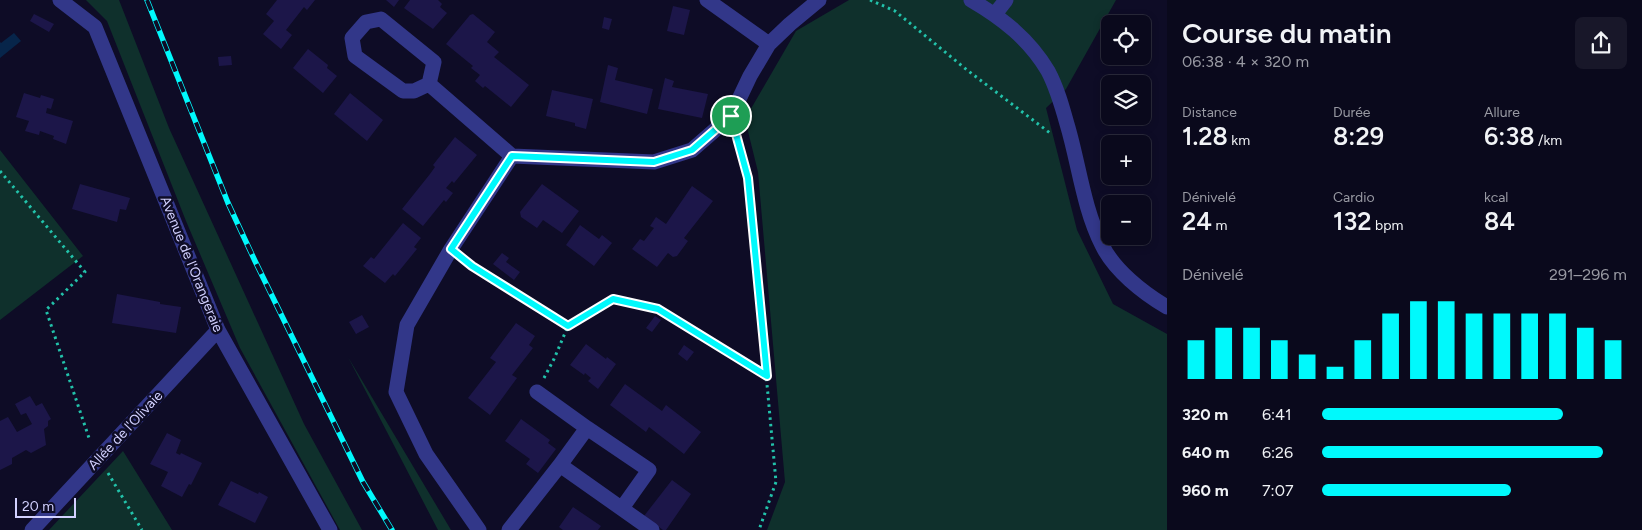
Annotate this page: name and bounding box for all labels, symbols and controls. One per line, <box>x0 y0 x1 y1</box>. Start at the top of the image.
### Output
map controls <box>1101 15 1151 245</box>
button: locate <box>1101 15 1151 65</box>
text: Course du matin <box>1182 16 1391 50</box>
button: share <box>1575 17 1627 69</box>
text: 06:38 · 4 × 320 m <box>1182 52 1309 71</box>
button: layers <box>1101 75 1151 125</box>
pin <box>710 95 752 137</box>
icon: arrive <box>717 102 745 130</box>
text: Distance <box>1182 104 1237 121</box>
text: Durée <box>1333 104 1370 121</box>
text: Allure <box>1484 104 1520 121</box>
text: 1.28 <box>1182 121 1228 151</box>
text: 8:29 <box>1333 121 1384 151</box>
text: 6:38 <box>1484 121 1535 151</box>
text: km <box>1228 132 1250 149</box>
text: /km <box>1535 132 1562 149</box>
button: + <box>1101 135 1151 185</box>
text: Dénivelé <box>1182 189 1236 206</box>
text: Cardio <box>1333 189 1375 206</box>
text: kcal <box>1484 189 1508 206</box>
street label: Avenue de l'Orangeraie <box>156 194 227 335</box>
button: − <box>1101 195 1151 245</box>
text: 24 <box>1182 206 1212 236</box>
text: 132 <box>1333 206 1372 236</box>
text: 84 <box>1484 206 1515 236</box>
text: m <box>1212 217 1227 234</box>
text: bpm <box>1372 217 1403 234</box>
text: Dénivelé <box>1182 265 1244 284</box>
text: 291–296 m <box>1549 265 1627 284</box>
street label: Allée de l'Olivaie <box>84 387 167 473</box>
text: 320 m <box>1182 405 1228 424</box>
text: 6:41 <box>1262 405 1292 424</box>
text: 640 m <box>1182 443 1230 462</box>
text: 6:26 <box>1262 443 1293 462</box>
text: 960 m <box>1182 481 1229 500</box>
text: 7:07 <box>1262 481 1294 500</box>
scale bar <box>15 495 76 518</box>
text: 20 m <box>22 498 54 515</box>

